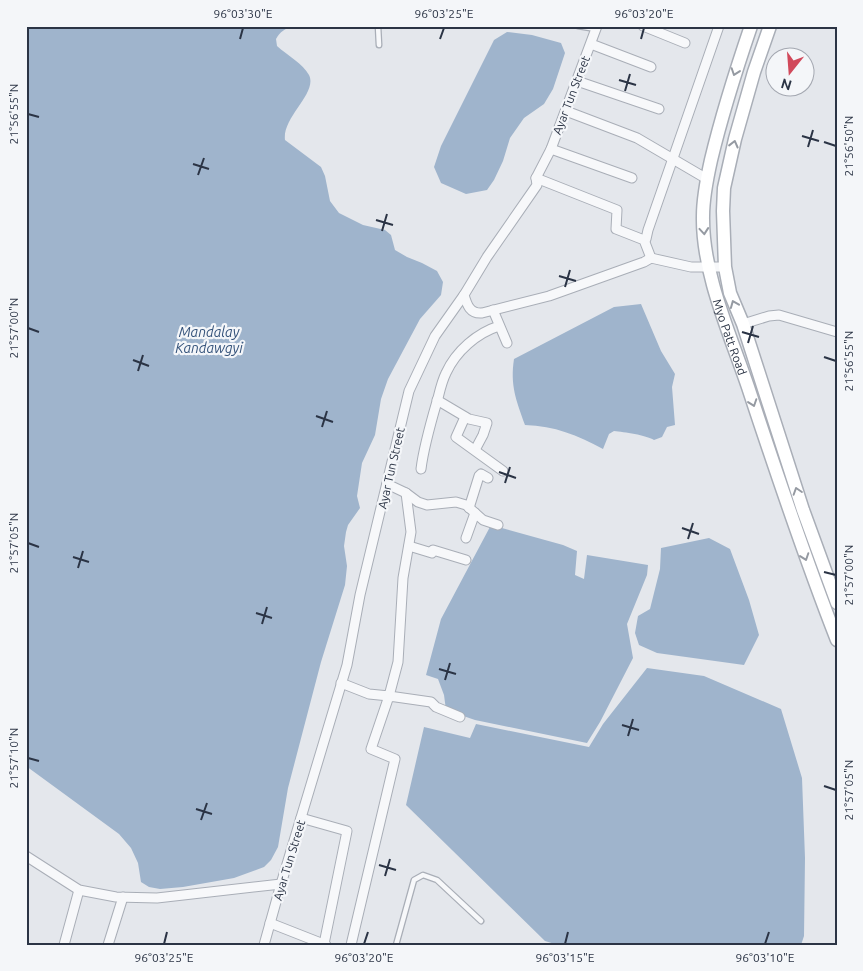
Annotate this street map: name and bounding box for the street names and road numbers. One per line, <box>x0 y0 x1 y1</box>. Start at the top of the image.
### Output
street label: Ayar Tun Street <box>550 54 592 136</box>
street label: Myo Patt Road <box>711 297 750 377</box>
street label: Ayar Tun Street <box>375 426 407 510</box>
street label: Ayar Tun Street <box>271 818 307 902</box>

